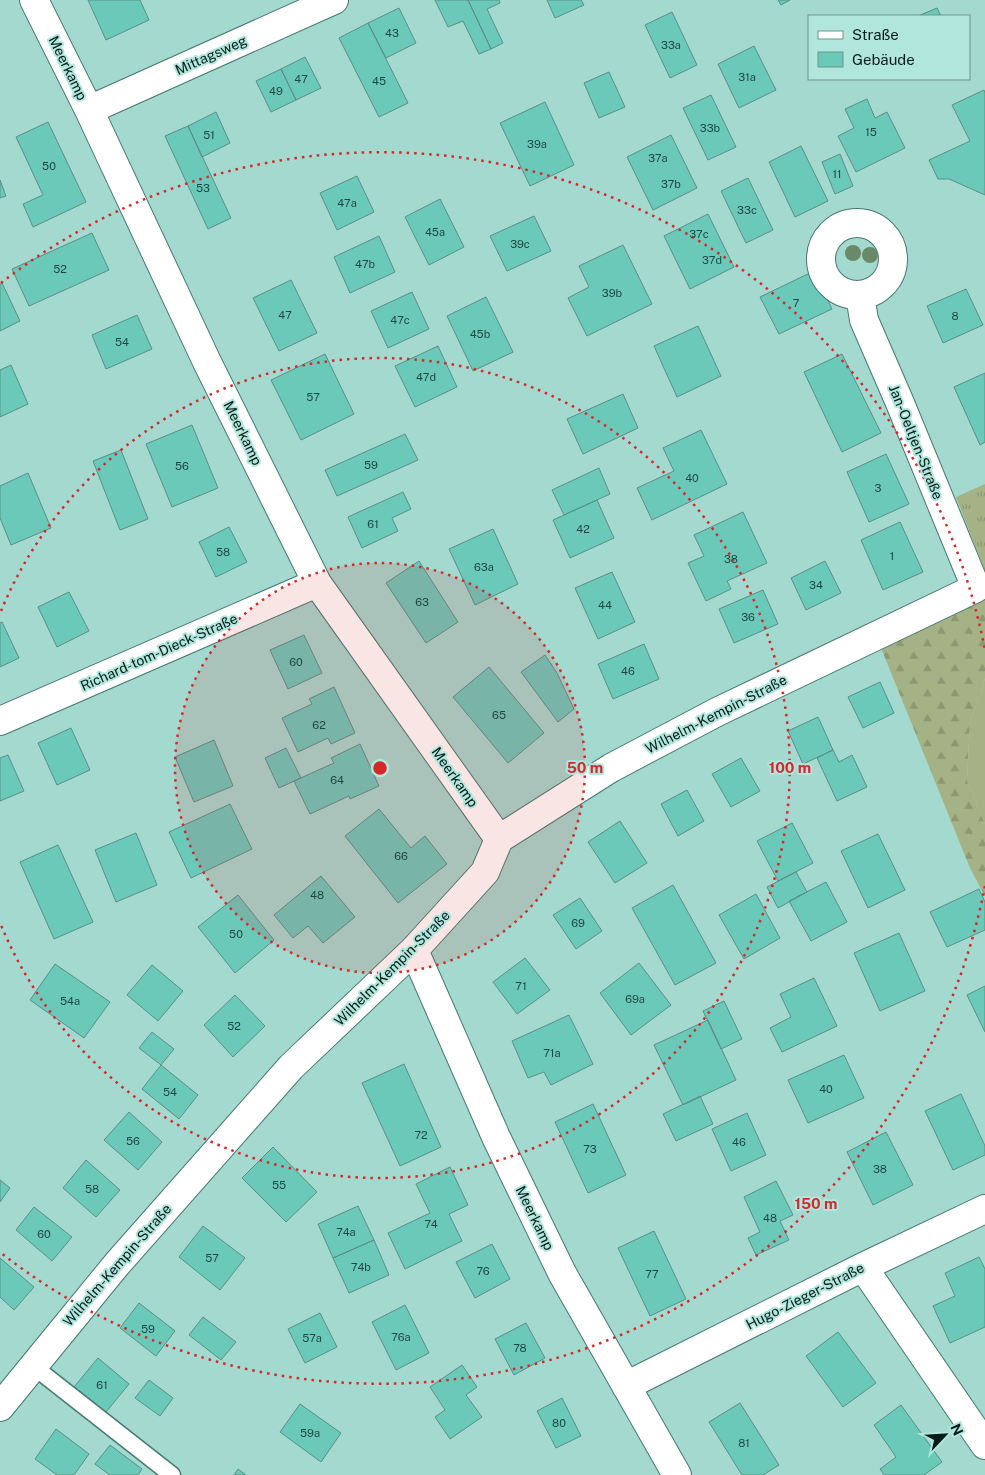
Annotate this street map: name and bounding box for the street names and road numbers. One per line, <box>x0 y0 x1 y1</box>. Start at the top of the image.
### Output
street label: Mittagsweg <box>173 32 250 78</box>
street label: Meerkamp <box>46 33 90 103</box>
street label: Jan-Oeltjen-Straße <box>886 382 946 502</box>
street label: Meerkamp <box>221 398 265 468</box>
street label: Richard-tom-Dieck-Straße <box>78 610 240 694</box>
street label: Wilhelm-Kempin-Straße <box>643 671 789 757</box>
street label: Meerkamp <box>429 744 481 810</box>
street label: Wilhelm-Kempin-Straße <box>331 907 453 1029</box>
street label: Meerkamp <box>513 1183 557 1253</box>
street label: Wilhelm-Kempin-Straße <box>60 1201 174 1329</box>
street label: Hugo-Zieger-Straße <box>743 1259 867 1333</box>

